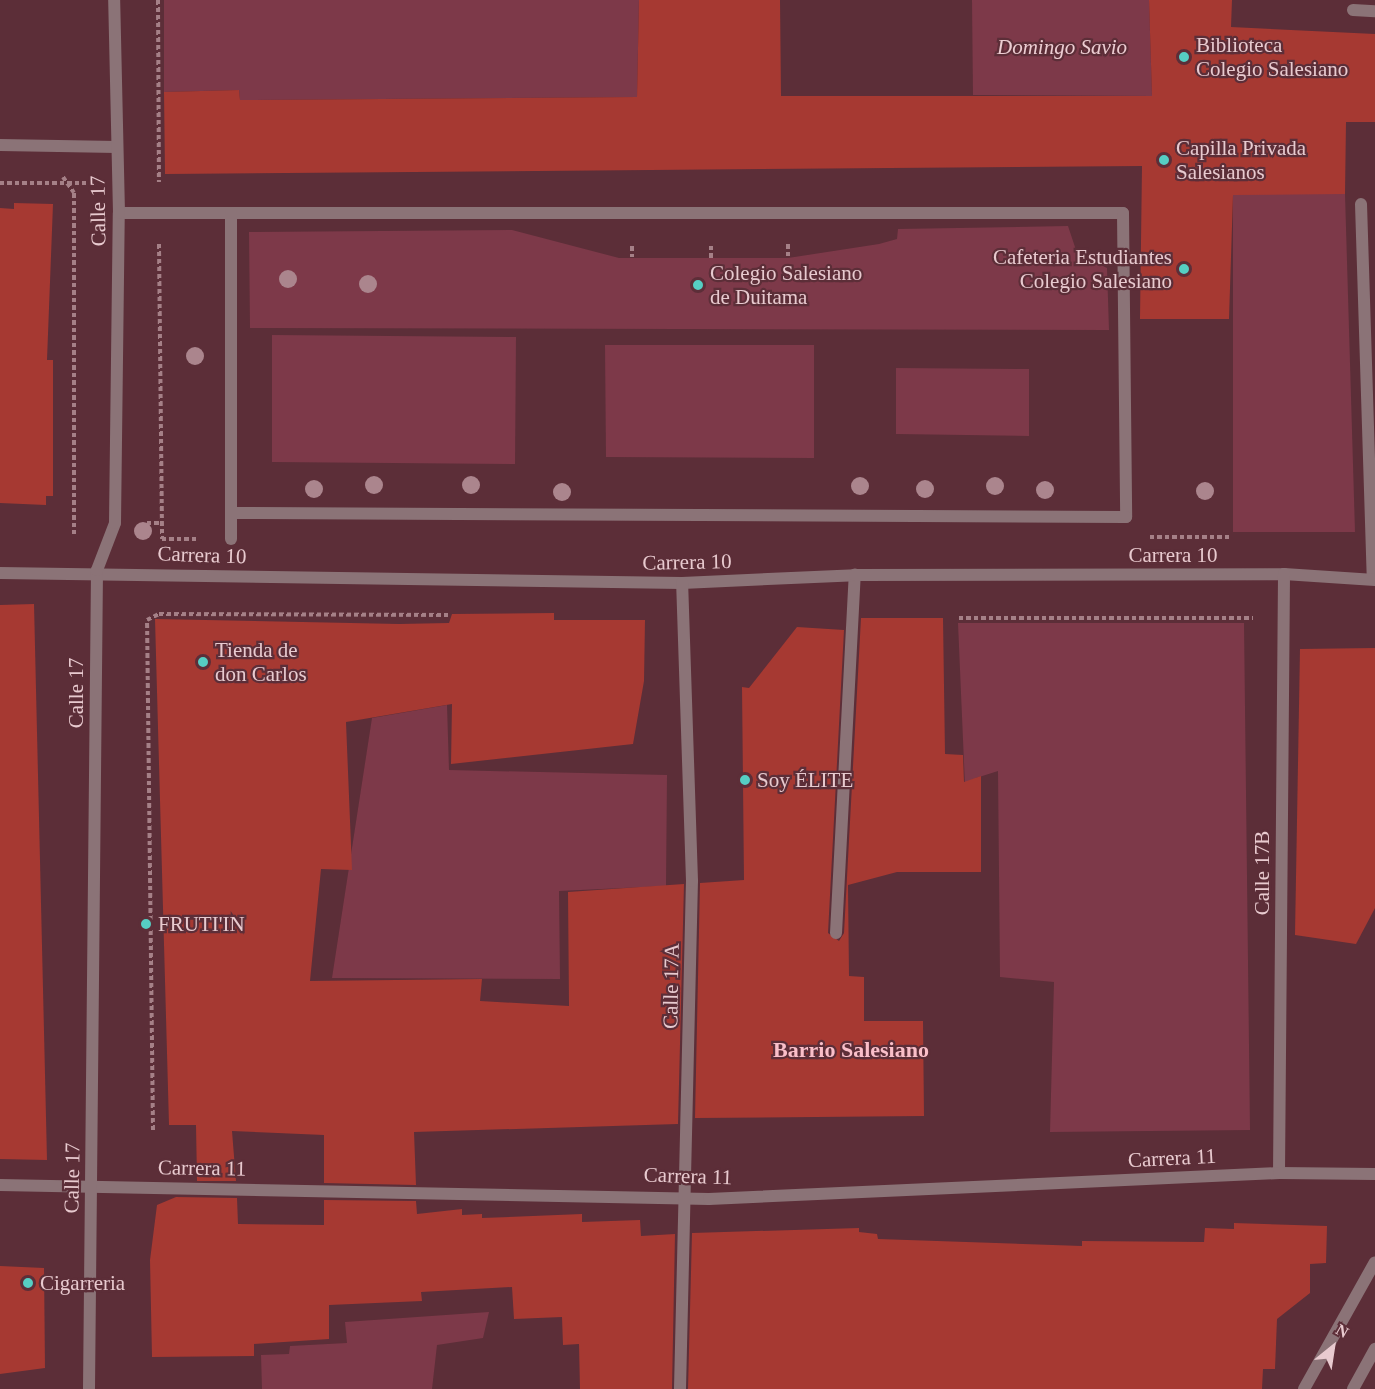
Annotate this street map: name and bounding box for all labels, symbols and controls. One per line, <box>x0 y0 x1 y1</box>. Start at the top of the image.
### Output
place label: Biblioteca Colegio Salesiano <box>1196 32 1348 82</box>
park label: Domingo Savio <box>997 34 1127 60</box>
marker: Biblioteca Colegio Salesiano <box>1177 50 1191 64</box>
place label: Capilla Privada Salesianos <box>1176 135 1306 185</box>
marker: Capilla Privada Salesianos <box>1157 153 1171 167</box>
street label: Calle 17 <box>85 176 111 246</box>
place label: Cafeteria Estudiantes Colegio Salesiano <box>993 244 1172 294</box>
place label: Colegio Salesiano de Duitama <box>710 260 862 310</box>
marker: Cafeteria Estudiantes Colegio Salesiano <box>1177 262 1191 276</box>
marker: Colegio Salesiano de Duitama <box>691 278 705 292</box>
street label: Carrera 10 <box>157 541 247 569</box>
street label: Carrera 10 <box>1128 542 1218 568</box>
street label: Carrera 10 <box>642 549 732 575</box>
place label: Tienda de don Carlos <box>215 637 307 687</box>
marker: Tienda de don Carlos <box>196 655 210 669</box>
street label: Calle 17 <box>63 658 89 728</box>
place label: Soy ÉLITE <box>757 767 853 793</box>
marker: Soy ÉLITE <box>738 773 752 787</box>
street label: Calle 17B <box>1249 831 1275 915</box>
place label: FRUTI'IN <box>158 911 245 937</box>
marker: FRUTI'IN <box>139 917 153 931</box>
street label: Calle 17A <box>658 943 684 1029</box>
district label: Barrio Salesiano <box>773 1037 929 1063</box>
street label: Calle 17 <box>59 1143 85 1213</box>
street label: Carrera 11 <box>1127 1143 1217 1173</box>
street label: Carrera 11 <box>158 1155 246 1181</box>
street label: Carrera 11 <box>643 1162 733 1190</box>
place label: Cigarreria <box>40 1270 125 1296</box>
marker: Cigarreria <box>21 1276 35 1290</box>
north arrow <box>1303 1317 1363 1377</box>
text: N <box>1333 1321 1352 1341</box>

